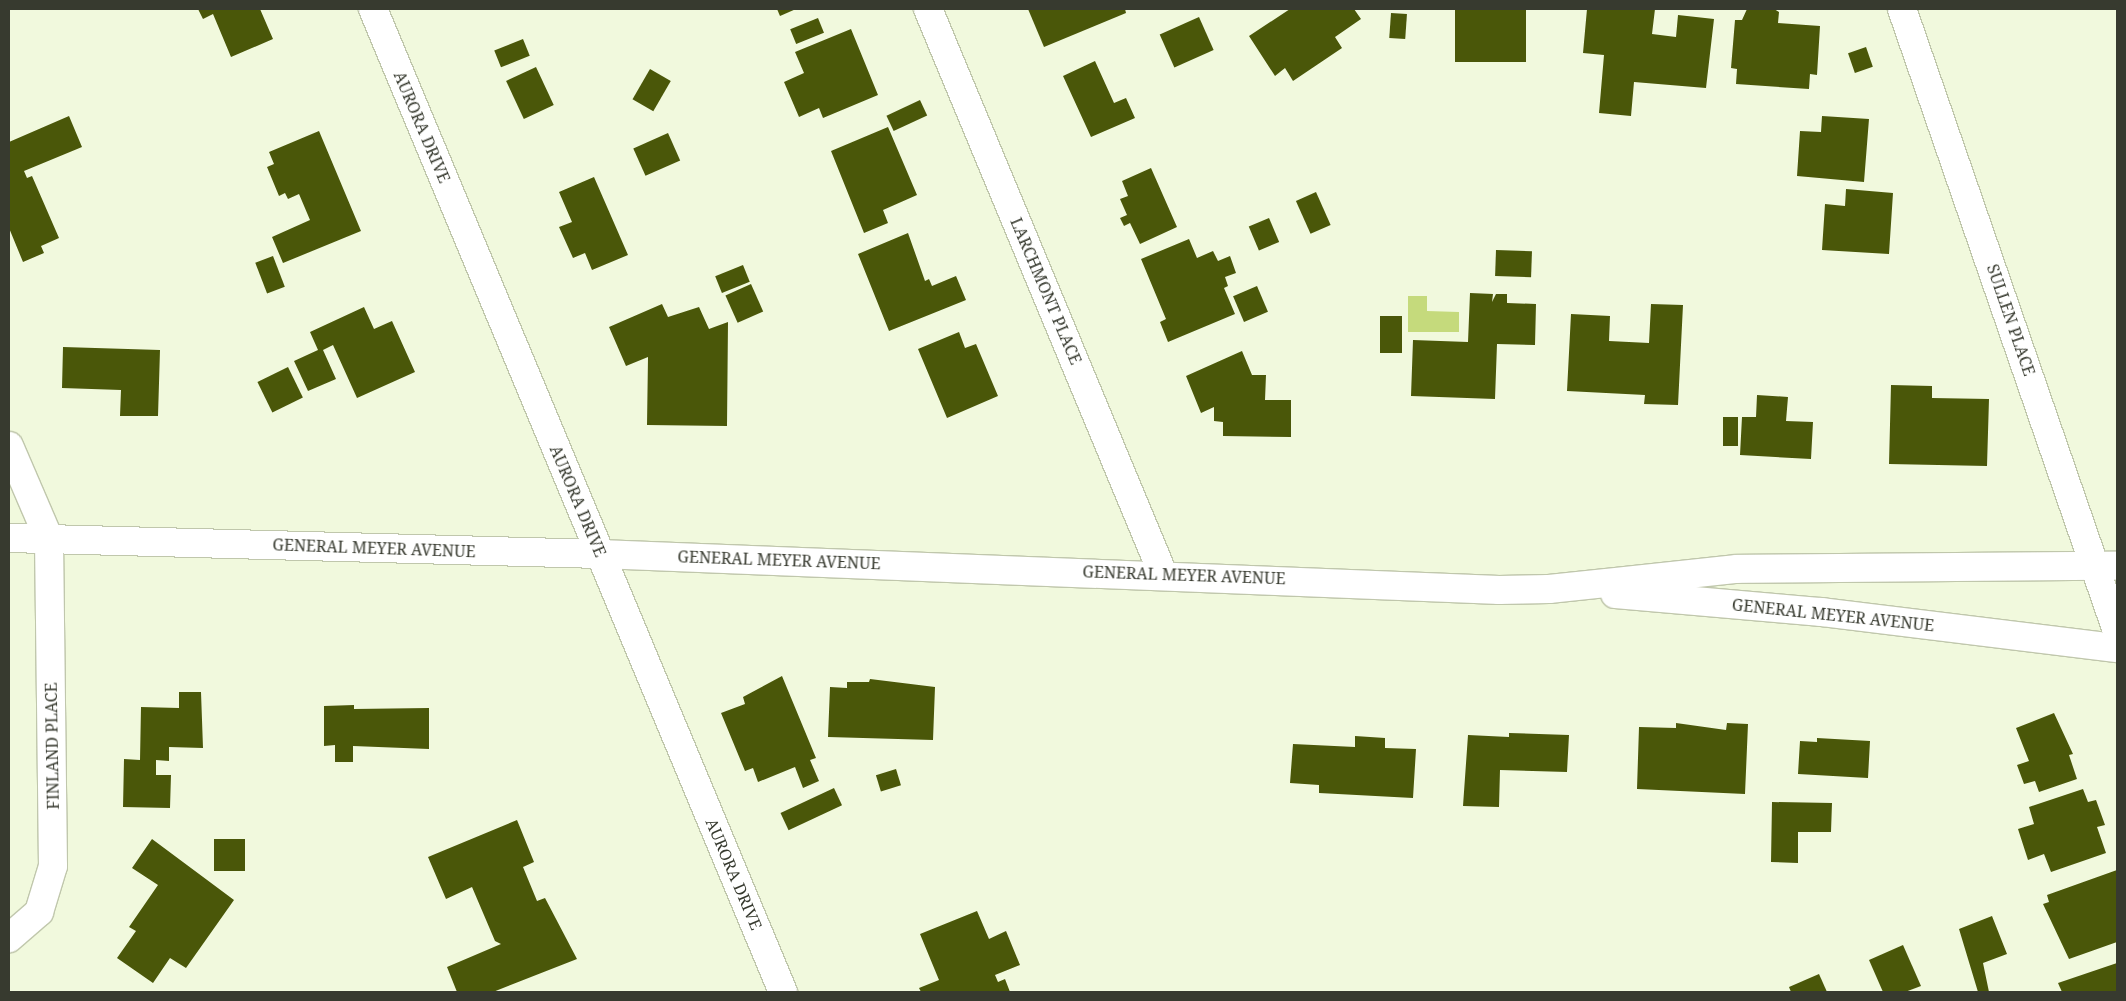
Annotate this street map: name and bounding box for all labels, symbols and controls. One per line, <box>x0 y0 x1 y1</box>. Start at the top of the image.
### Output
street label: AURORA DRIVE <box>390 68 454 186</box>
street label: LARCHMONT PLACE <box>1006 215 1086 367</box>
street label: SULLEN PLACE <box>1983 262 2039 378</box>
street label: AURORA DRIVE <box>546 442 610 560</box>
street label: GENERAL MEYER AVENUE <box>272 535 476 561</box>
street label: GENERAL MEYER AVENUE <box>677 547 881 573</box>
street label: GENERAL MEYER AVENUE <box>1082 562 1286 588</box>
street label: GENERAL MEYER AVENUE <box>1731 595 1935 635</box>
street label: FINLAND PLACE <box>41 682 63 810</box>
street label: AURORA DRIVE <box>702 815 766 933</box>

